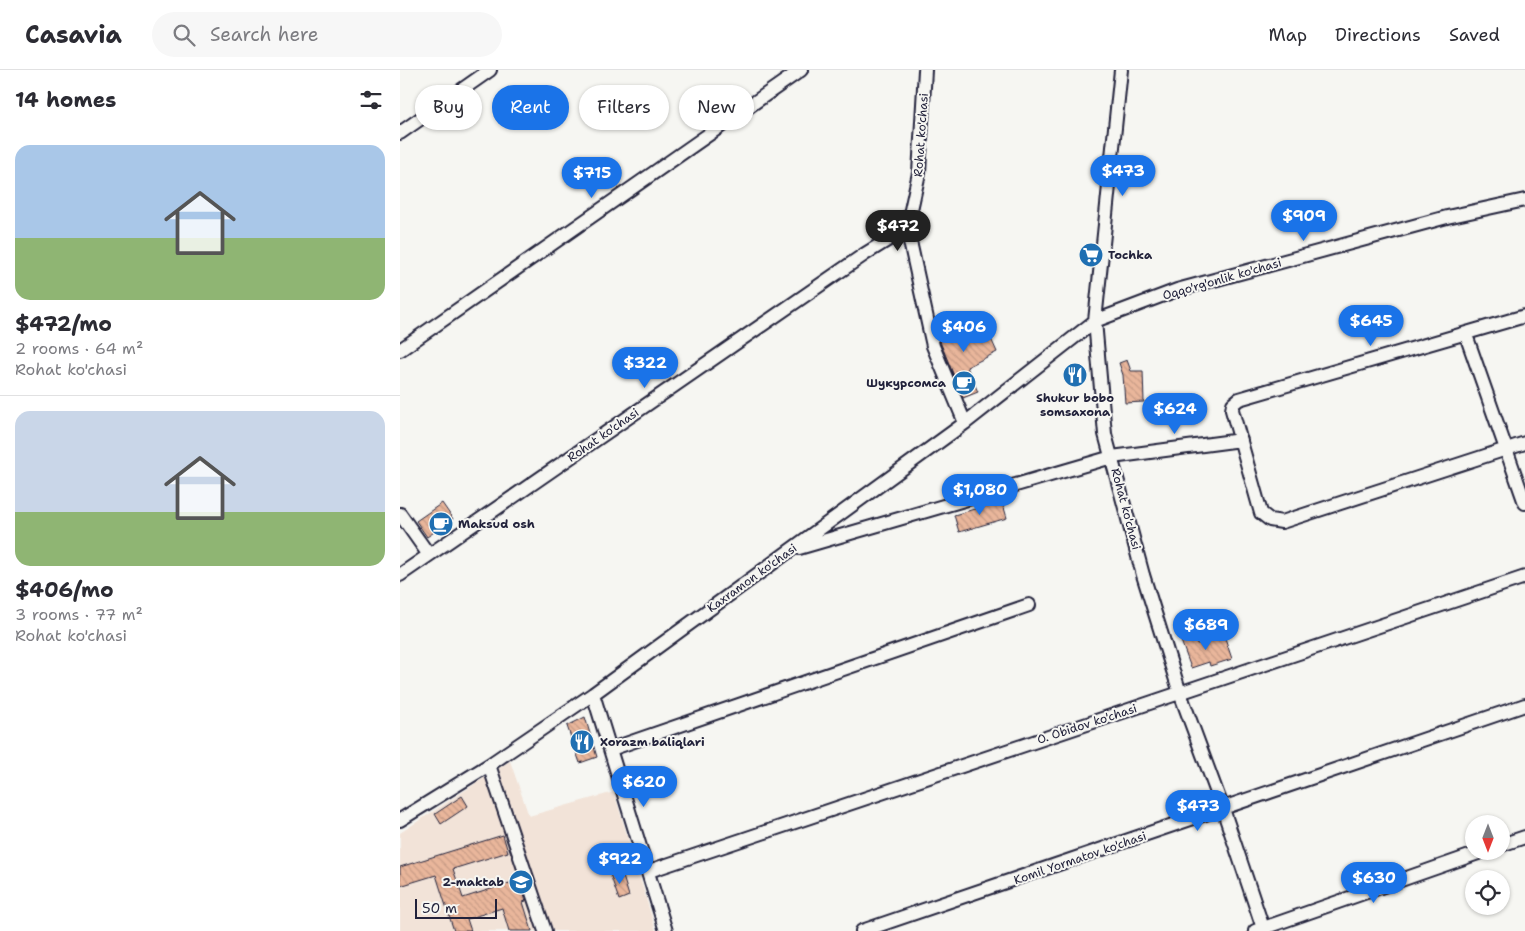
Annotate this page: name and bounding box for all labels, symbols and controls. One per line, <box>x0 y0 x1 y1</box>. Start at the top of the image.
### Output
search box <box>152 12 502 57</box>
text: Casavia <box>25 19 122 51</box>
icon: search <box>170 21 198 49</box>
text: Search here <box>210 22 318 47</box>
text: Map <box>1269 23 1307 47</box>
text: Directions <box>1335 23 1421 47</box>
text: Saved <box>1449 23 1500 47</box>
chip: Buy <box>415 85 482 130</box>
chip: Rent <box>492 85 569 130</box>
chip: Filters <box>579 85 669 130</box>
chip: New <box>679 85 754 130</box>
text: 14 homes <box>15 86 116 114</box>
icon: filters <box>357 86 385 114</box>
street label: Rohat ko'chasi <box>910 93 932 177</box>
pin: $473 <box>1093 154 1153 197</box>
pin: $715 <box>562 156 622 199</box>
text: $473 <box>1101 160 1145 181</box>
text: $715 <box>573 162 611 183</box>
icon: home <box>155 178 245 268</box>
pin: $909 <box>1274 200 1334 242</box>
text: $909 <box>1282 205 1326 226</box>
pin: $472 <box>868 210 928 252</box>
text: $472 <box>877 215 920 236</box>
supermarket icon: Tochka <box>1078 242 1104 268</box>
place label: Tochka <box>1108 247 1153 263</box>
street label: Oqqo'rg'onlik ko'chasi <box>1161 254 1283 304</box>
pin: $645 <box>1341 304 1401 347</box>
text: $472/mo <box>15 310 112 338</box>
pin: $406 <box>934 310 994 353</box>
text: $645 <box>1350 310 1392 331</box>
text: $406 <box>942 316 986 337</box>
text: 2 rooms · 64 m² <box>15 338 143 359</box>
pin: $322 <box>615 346 675 389</box>
text: $322 <box>623 352 667 373</box>
text: Rohat ko'chasi <box>15 359 127 380</box>
restaurant icon: Shukur bobo somsaxona <box>1062 362 1088 388</box>
cafe icon: Шукурсомса <box>951 370 977 396</box>
place label: Шукурсомса <box>866 375 947 391</box>
place label: Shukur bobo somsaxona <box>1036 390 1114 420</box>
pin: $624 <box>1145 392 1205 435</box>
text: $624 <box>1153 398 1197 419</box>
street label: Rohat ko'chasi <box>564 404 642 466</box>
icon: home <box>155 443 245 533</box>
street label: Rohat ko'chasi <box>1107 466 1145 552</box>
pin: $1,080 <box>939 474 1021 516</box>
text: $1,080 <box>953 479 1007 500</box>
cafe icon: Maksud osh <box>428 511 454 537</box>
place label: Maksud osh <box>458 516 535 532</box>
street label: Kaxramon ko'chasi <box>704 540 800 616</box>
text: $406/mo <box>15 576 114 604</box>
text: 3 rooms · 77 m² <box>15 604 143 625</box>
pin: $689 <box>1176 608 1236 651</box>
text: $689 <box>1184 614 1228 635</box>
text: Rohat ko'chasi <box>15 625 127 646</box>
street label: O. Obidov ko'chasi <box>1035 700 1139 748</box>
restaurant icon: Xorazm baliqlari <box>569 729 595 755</box>
place label: Xorazm baliqlari <box>600 734 705 750</box>
pin: $620 <box>614 766 674 808</box>
text: $620 <box>622 771 666 792</box>
pin: $473 <box>1168 790 1228 832</box>
text: $473 <box>1176 795 1220 816</box>
north arrow <box>1465 815 1510 860</box>
map controls <box>1465 815 1510 915</box>
street label: Komil Yormatov ko'chasi <box>1012 828 1148 888</box>
pin: $922 <box>590 842 650 885</box>
text: $922 <box>598 848 642 869</box>
pin: $630 <box>1344 862 1404 904</box>
text: $630 <box>1352 867 1396 888</box>
school or university icon: 2-maktab <box>508 869 534 895</box>
button: locate <box>1465 870 1510 915</box>
place label: 2-maktab <box>443 874 504 890</box>
scale bar <box>415 896 498 919</box>
text: 50 m <box>422 899 457 917</box>

